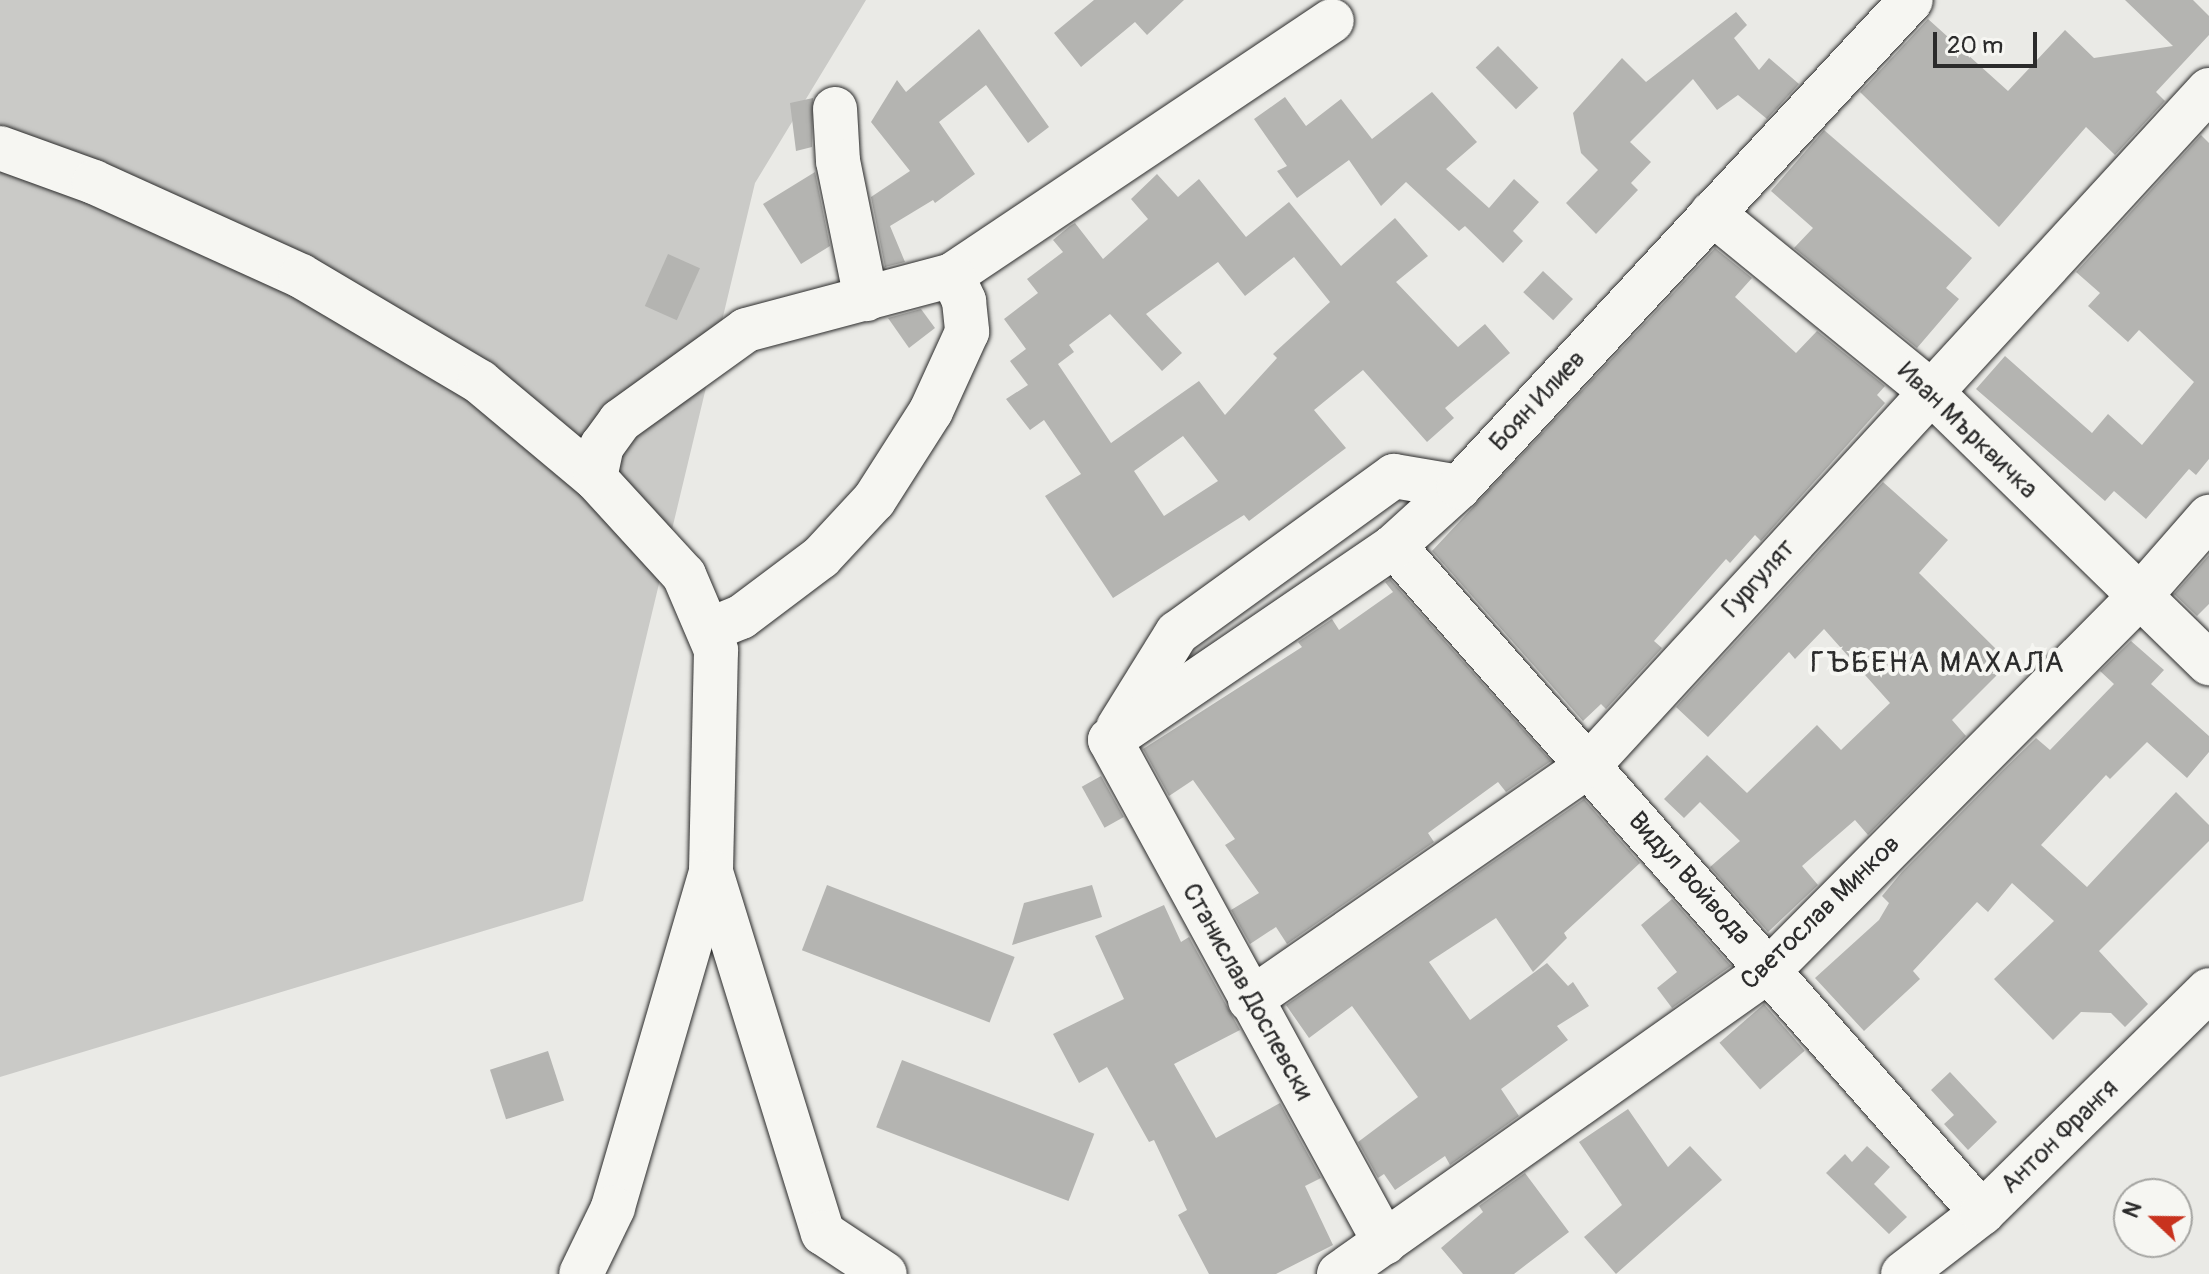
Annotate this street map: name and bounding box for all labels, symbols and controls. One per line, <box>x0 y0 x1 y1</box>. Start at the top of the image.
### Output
scale bar <box>1937 16 2041 66</box>
text: 20 m <box>1947 31 2003 60</box>
street label: Боян Илиев <box>1483 344 1593 458</box>
street label: Иван Мърквичка <box>1890 356 2044 506</box>
street label: Гургулят <box>1716 533 1802 625</box>
district label: ГЪБЕНА МАХАЛА <box>1810 645 2066 681</box>
street label: Видул Войвода <box>1621 806 1757 952</box>
street label: Светослав Минков <box>1735 829 1907 997</box>
street label: Станислав Доспевски <box>1174 878 1320 1106</box>
street label: Антон Франгя <box>1995 1073 2125 1201</box>
north arrow <box>2113 1178 2193 1258</box>
text: N <box>2117 1198 2148 1222</box>

